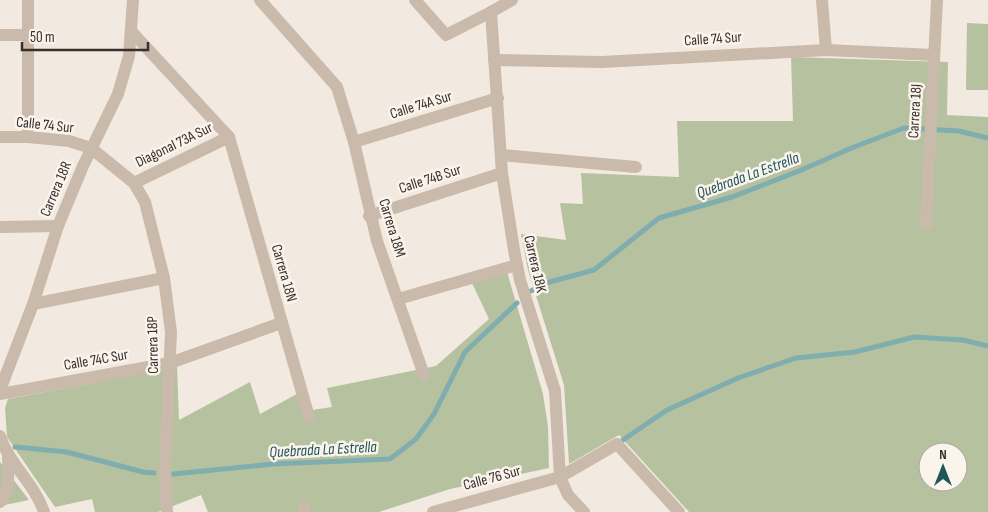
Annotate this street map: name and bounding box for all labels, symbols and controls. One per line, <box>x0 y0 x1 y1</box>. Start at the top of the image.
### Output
scale bar <box>22 20 149 52</box>
street label: Calle 74 Sur <box>684 27 743 50</box>
text: 50 m <box>30 28 55 47</box>
street label: Carrera 18J <box>904 83 926 139</box>
street label: Calle 74A Sur <box>388 86 455 123</box>
street label: Calle 74 Sur <box>15 113 75 138</box>
street label: Diagonal 73A Sur <box>132 118 216 172</box>
water label: Quebrada La Estrella <box>694 149 802 203</box>
street label: Carrera 18R <box>36 158 76 219</box>
street label: Calle 74B Sur <box>396 160 464 198</box>
street label: Carrera 18M <box>374 196 410 260</box>
street label: Carrera 18K <box>519 234 551 295</box>
street label: Carrera 18N <box>267 242 301 304</box>
street label: Carrera 18P <box>143 316 163 374</box>
street label: Calle 74C Sur <box>62 345 130 375</box>
water label: Quebrada La Estrella <box>269 438 378 462</box>
north arrow <box>918 442 968 492</box>
text: N <box>939 446 947 463</box>
street label: Calle 76 Sur <box>461 461 523 495</box>

